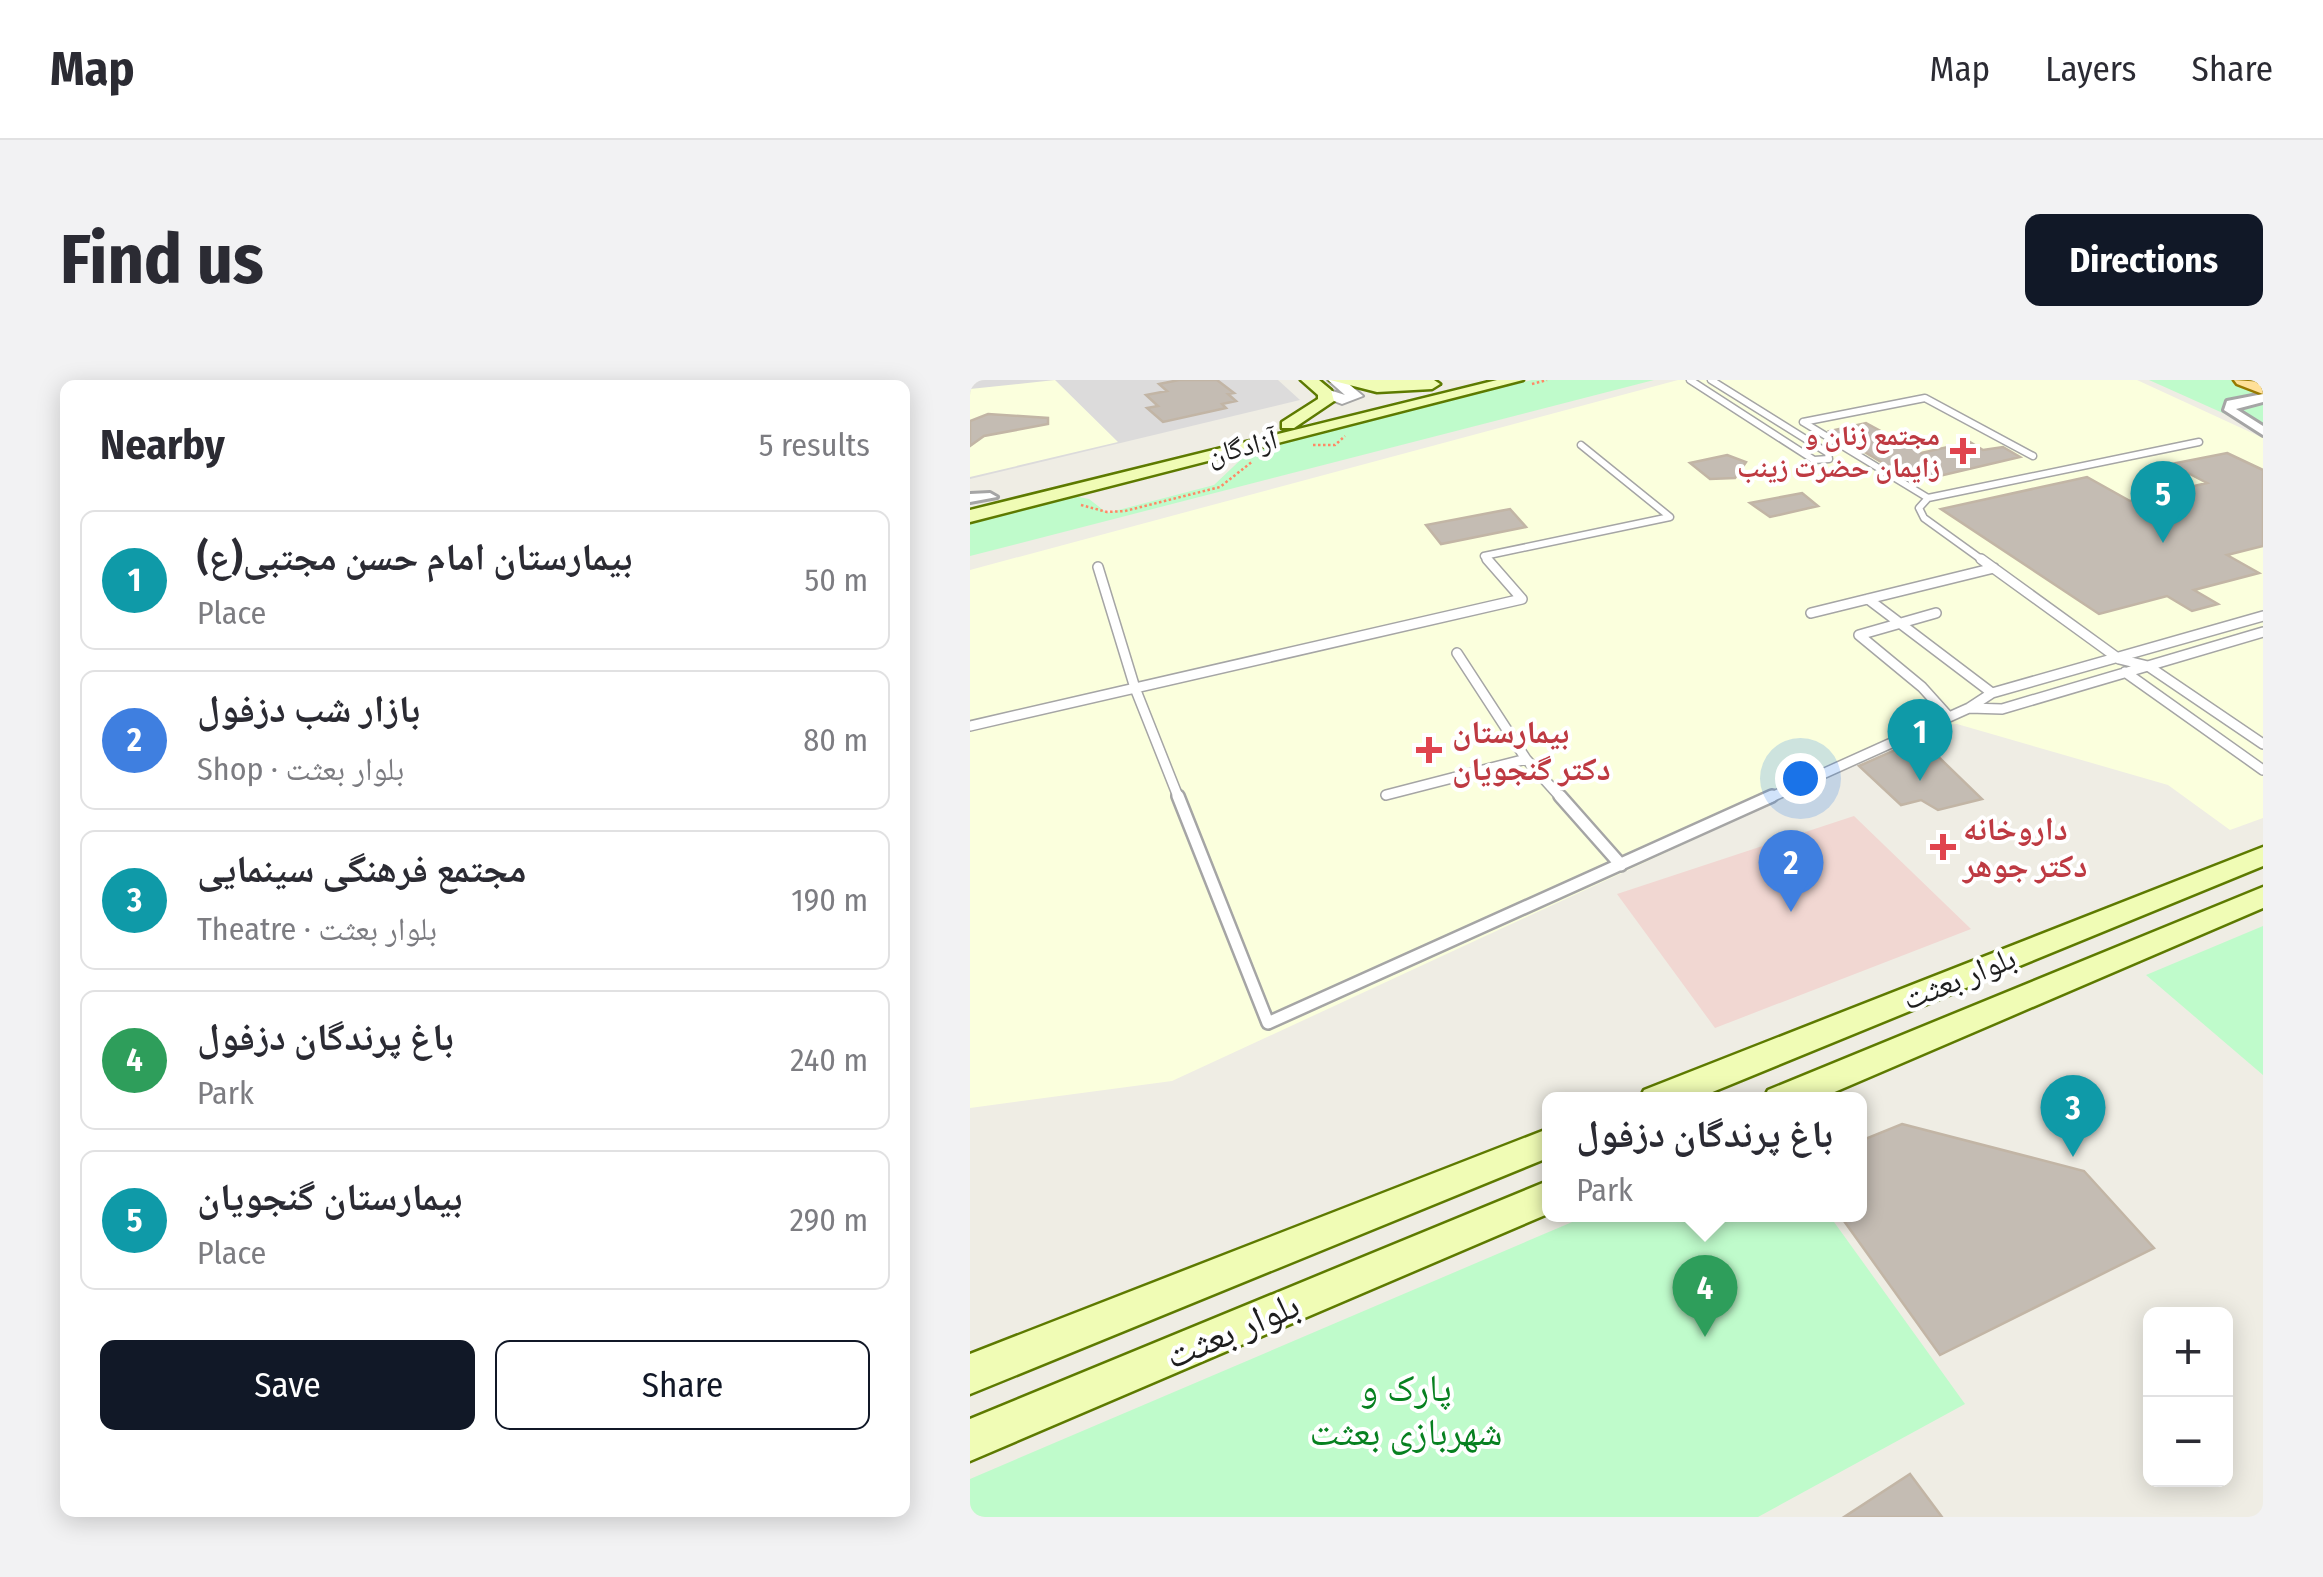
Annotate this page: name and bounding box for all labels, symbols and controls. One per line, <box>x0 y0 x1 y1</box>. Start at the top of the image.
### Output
text: Map <box>50 40 134 98</box>
text: Map <box>1930 48 1990 90</box>
text: Layers <box>2045 48 2137 90</box>
text: Share <box>2192 48 2273 90</box>
button: Directions <box>2025 214 2263 306</box>
text: Find us <box>60 218 264 302</box>
place label: مجتمع زنان و زایمان حضرت زینب <box>1737 419 1940 484</box>
text: Nearby <box>100 420 225 470</box>
street label: آزادگان <box>1204 422 1281 472</box>
text: 5 results <box>759 426 870 464</box>
marker: مجتمع زنان و زایمان حضرت زینب <box>1950 438 1976 464</box>
pin: 5 <box>2130 460 2196 543</box>
text: بیمارستان امام حسن مجتبی(ع) <box>197 534 632 580</box>
text: 1 <box>128 561 141 599</box>
text: 50 m <box>805 561 868 599</box>
text: Place <box>197 594 266 632</box>
text: بازار شب دزفول <box>197 686 420 732</box>
pin: 1 <box>1888 698 1952 781</box>
place label: بیمارستان دکتر گنجویان <box>1452 713 1611 788</box>
text: 2 <box>127 721 142 759</box>
text: 80 m <box>803 721 868 759</box>
marker: بیمارستان دکتر گنجویان <box>1416 737 1442 763</box>
text: Shop · بلوار بعثت <box>197 750 404 788</box>
your location <box>1775 753 1826 804</box>
place label: داروخانه دکتر جوهر <box>1961 810 2087 885</box>
pin: 2 <box>1758 830 1824 912</box>
marker: داروخانه دکتر جوهر <box>1932 836 1954 858</box>
text: مجتمع فرهنگی سینمایی <box>197 846 526 892</box>
text: 3 <box>127 881 142 919</box>
text: 190 m <box>791 881 868 919</box>
text: Theatre · بلوار بعثت <box>197 910 437 948</box>
street label: بلوار بعثت <box>1897 938 2021 1018</box>
text: باغ پرندگان دزفول <box>197 1014 454 1060</box>
text: 4 <box>126 1041 143 1079</box>
text: 240 m <box>790 1041 868 1079</box>
text: Park <box>197 1074 254 1112</box>
pin: 3 <box>2040 1074 2106 1157</box>
popup <box>1542 1092 1867 1222</box>
text: باغ پرندگان دزفول <box>1576 1111 1833 1157</box>
text: Park <box>1576 1171 1633 1209</box>
text: بیمارستان گنجویان <box>197 1174 463 1220</box>
text: 5 <box>127 1201 142 1239</box>
text: 290 m <box>790 1201 868 1239</box>
text: Place <box>197 1234 266 1272</box>
pin: 4 <box>1672 1254 1738 1337</box>
street label: بلوار بعثت <box>1158 1281 1306 1379</box>
map controls <box>2143 1307 2233 1487</box>
button: + <box>2143 1307 2233 1397</box>
button: Save <box>100 1340 475 1430</box>
button: Share <box>495 1340 870 1430</box>
park label: پارک و شهربازی بعثت <box>1310 1365 1502 1455</box>
button: − <box>2143 1397 2233 1487</box>

